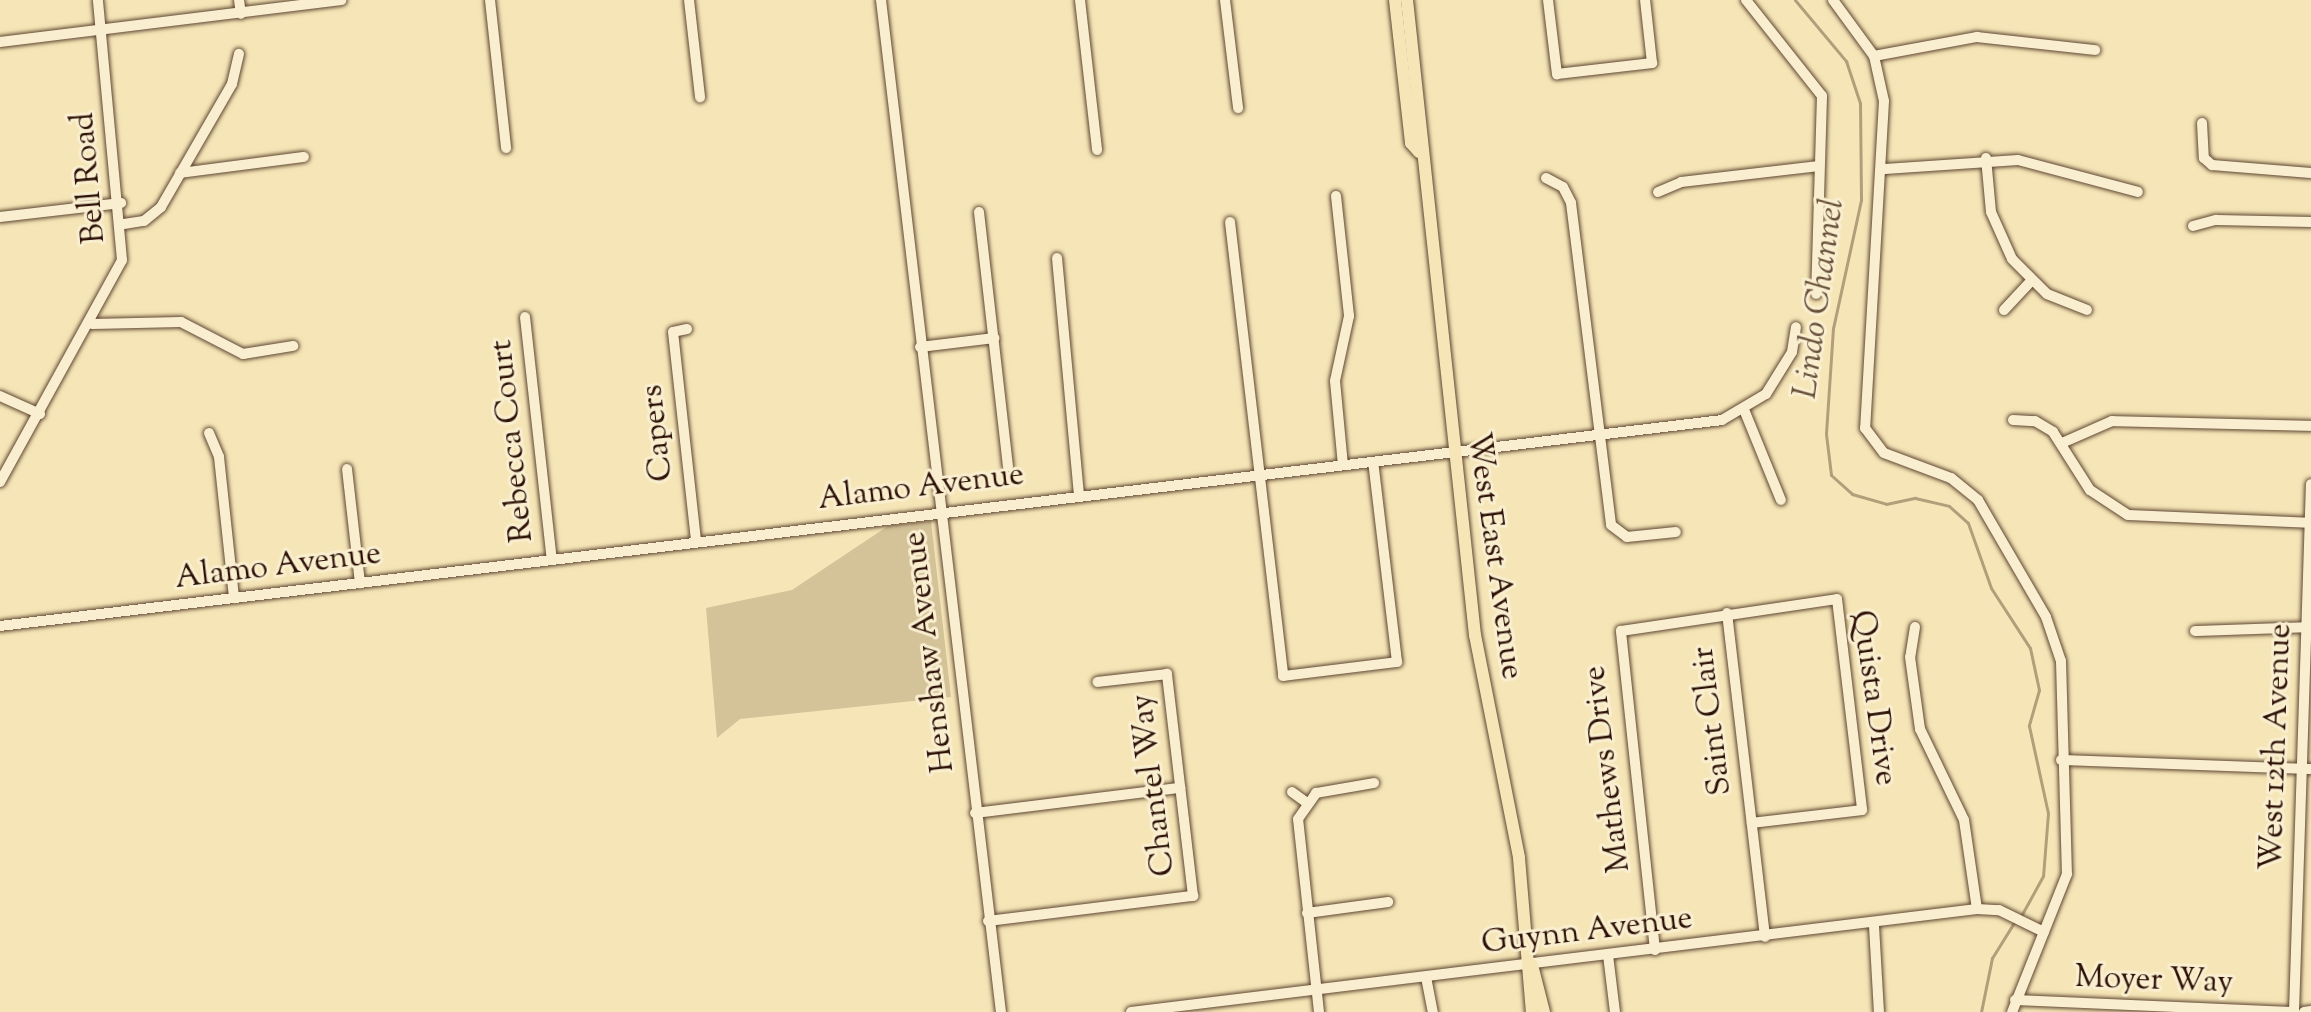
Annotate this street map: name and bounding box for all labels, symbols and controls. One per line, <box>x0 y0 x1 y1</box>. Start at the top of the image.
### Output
street label: Bell Road <box>65 111 115 245</box>
water label: Lindo Channel <box>1786 196 1854 402</box>
street label: Rebecca Court <box>483 338 543 544</box>
street label: Capers <box>634 383 682 483</box>
street label: West East Avenue <box>1458 430 1530 682</box>
street label: Alamo Avenue <box>816 456 1026 520</box>
street label: Henshaw Avenue <box>896 529 964 775</box>
street label: Alamo Avenue <box>173 535 383 599</box>
street label: Quista Drive <box>1842 608 1904 788</box>
street label: West 12th Avenue <box>2254 623 2300 871</box>
street label: Saint Clair <box>1685 644 1741 798</box>
street label: Mathews Drive <box>1576 663 1640 875</box>
street label: Chantel Way <box>1124 692 1184 878</box>
street label: Guynn Avenue <box>1479 900 1695 964</box>
street label: Moyer Way <box>2074 959 2234 1003</box>

